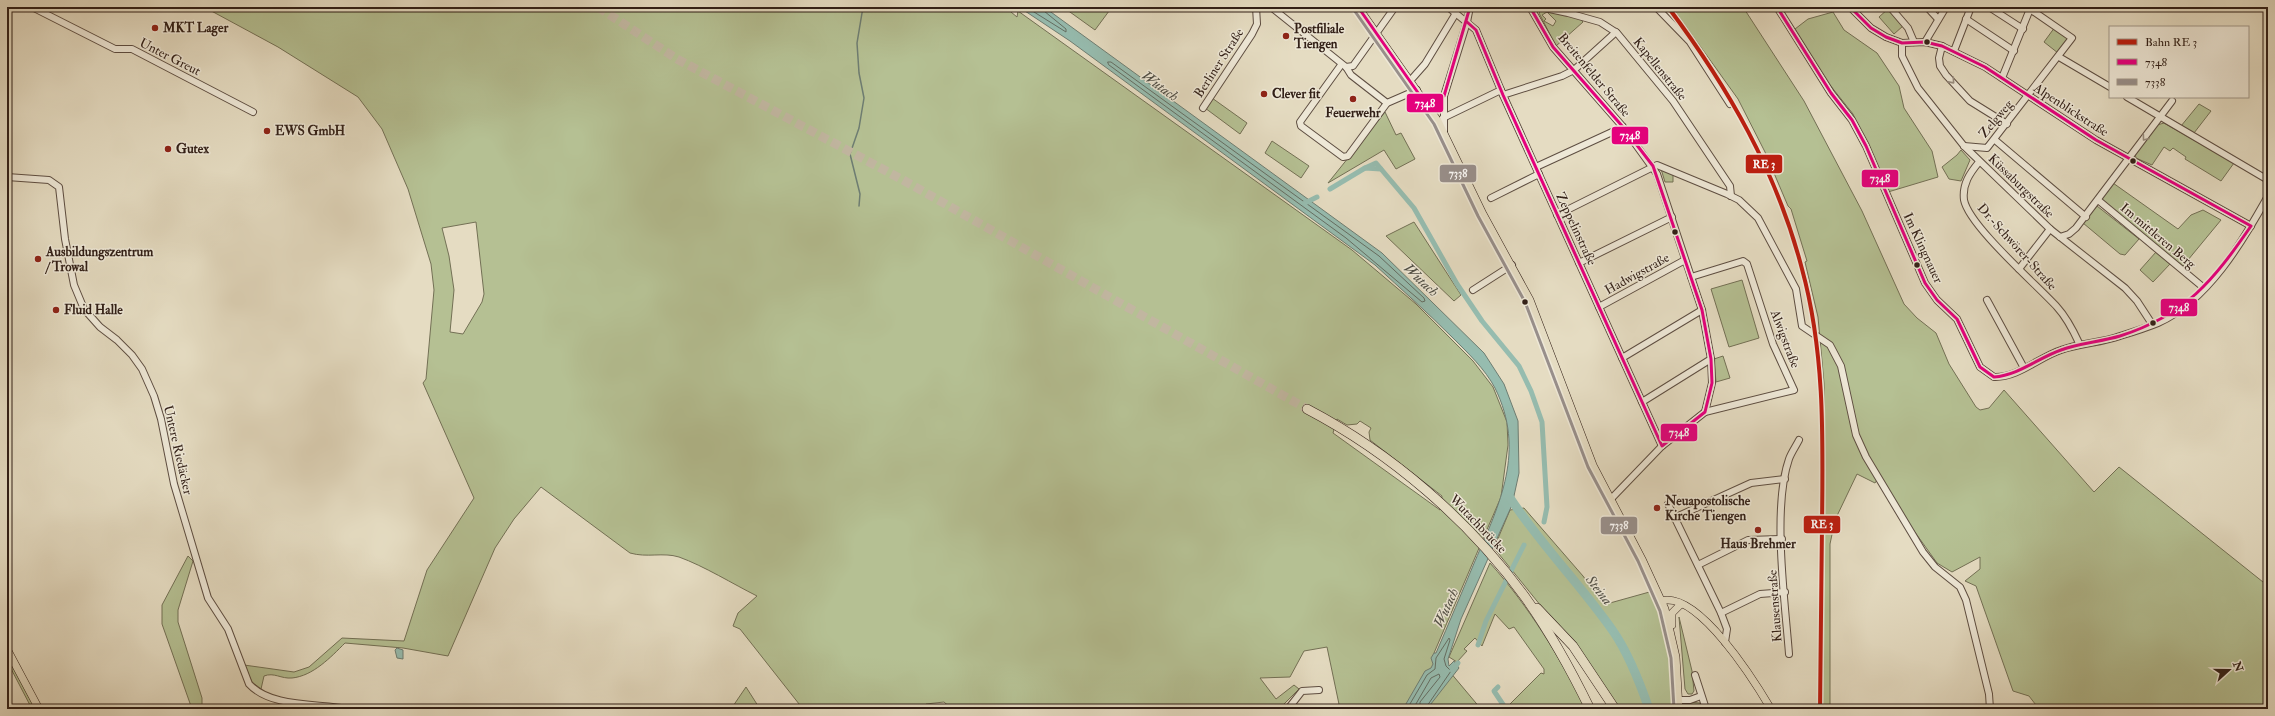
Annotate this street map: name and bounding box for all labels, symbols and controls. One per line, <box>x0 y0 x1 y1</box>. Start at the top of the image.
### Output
place label: MKT Lager <box>162 20 229 37</box>
place label: Postfiliale Tiengen <box>1293 21 1345 53</box>
marker: MKT Lager <box>150 23 160 33</box>
street label: Berliner Straße <box>1191 25 1248 101</box>
legend <box>2109 26 2249 98</box>
street label: Breitenfelder Straße <box>1554 30 1634 121</box>
marker: Postfiliale Tiengen <box>1281 31 1291 41</box>
street label: Kapellenstraße <box>1629 34 1691 105</box>
street label: Unter Greut <box>137 35 203 79</box>
text: Bahn RE 3 <box>2145 35 2197 50</box>
unlabelled marker <box>1922 37 1932 47</box>
text: 7348 <box>2145 55 2168 70</box>
water label: Wutach <box>1138 67 1182 105</box>
text: 7338 <box>2145 75 2166 90</box>
one-way arrow <box>1947 76 1954 84</box>
street label: Alpenblickstraße <box>2029 79 2112 141</box>
place label: Clever fit <box>1272 86 1321 102</box>
marker: Clever fit <box>1259 89 1269 99</box>
line badge: 7348 <box>1406 93 1444 113</box>
marker: Feuerwehr <box>1348 94 1358 104</box>
street label: Zelgweg <box>1976 96 2017 141</box>
text: 7348 <box>1415 97 1436 111</box>
place label: Feuerwehr <box>1325 105 1382 121</box>
place label: EWS GmbH <box>275 123 346 139</box>
marker: EWS GmbH <box>262 126 272 136</box>
line badge: 7348 <box>1611 126 1649 145</box>
text: 7348 <box>1620 129 1641 143</box>
one-way arrow <box>2143 133 2150 140</box>
place label: Gutex <box>176 141 209 157</box>
marker: Gutex <box>163 144 173 154</box>
street label: Küssaburgstraße <box>1985 151 2058 222</box>
line badge: RE 3 <box>1745 154 1783 174</box>
unlabelled marker <box>2128 156 2138 166</box>
text: RE 3 <box>1753 158 1775 171</box>
line badge: 7338 <box>1439 164 1477 183</box>
text: 7338 <box>1449 167 1468 180</box>
line badge: 7348 <box>1861 169 1899 188</box>
text: 7348 <box>1870 172 1891 186</box>
street label: Zeppelinstraße <box>1551 190 1600 269</box>
street label: Dr.-Schwörer-Straße <box>1974 200 2061 294</box>
street label: Im mittleren Berg <box>2117 200 2199 273</box>
street label: Im Klingnauer <box>1900 210 1946 286</box>
unlabelled marker <box>1670 227 1680 237</box>
place label: Ausbildungszentrum / Trowal <box>44 244 154 275</box>
street label: Hadwigstraße <box>1602 249 1673 298</box>
marker: Ausbildungszentrum / Trowal <box>33 254 43 264</box>
water label: Wutach <box>1400 260 1442 300</box>
unlabelled marker <box>1912 260 1922 270</box>
unlabelled marker <box>1520 297 1530 307</box>
line badge: 7348 <box>2160 298 2198 317</box>
text: 7348 <box>2169 301 2190 315</box>
place label: Fluid Halle <box>64 302 123 318</box>
marker: Fluid Halle <box>51 305 61 315</box>
street label: Alwigstraße <box>1766 307 1804 371</box>
unlabelled marker <box>2148 318 2158 328</box>
street label: Untere Riedäcker <box>160 404 196 496</box>
line badge: 7348 <box>1660 423 1698 442</box>
text: 7348 <box>1669 426 1690 440</box>
street label: Wutachbrücke <box>1445 491 1510 557</box>
place label: Neuapostolische Kirche Tiengen <box>1664 493 1751 525</box>
marker: Neuapostolische Kirche Tiengen <box>1652 503 1662 513</box>
line badge: RE 3 <box>1803 515 1841 534</box>
line badge: 7338 <box>1600 516 1638 535</box>
text: RE 3 <box>1811 518 1833 531</box>
text: 7338 <box>1610 519 1629 532</box>
marker: Haus Brehmer <box>1753 525 1763 535</box>
place label: Haus Brehmer <box>1720 536 1797 552</box>
street label: Klausenstraße <box>1764 569 1786 643</box>
water label: Steina <box>1582 571 1616 609</box>
water label: Wutach <box>1430 586 1462 630</box>
north arrow <box>2209 650 2249 690</box>
text: N <box>2230 659 2246 675</box>

